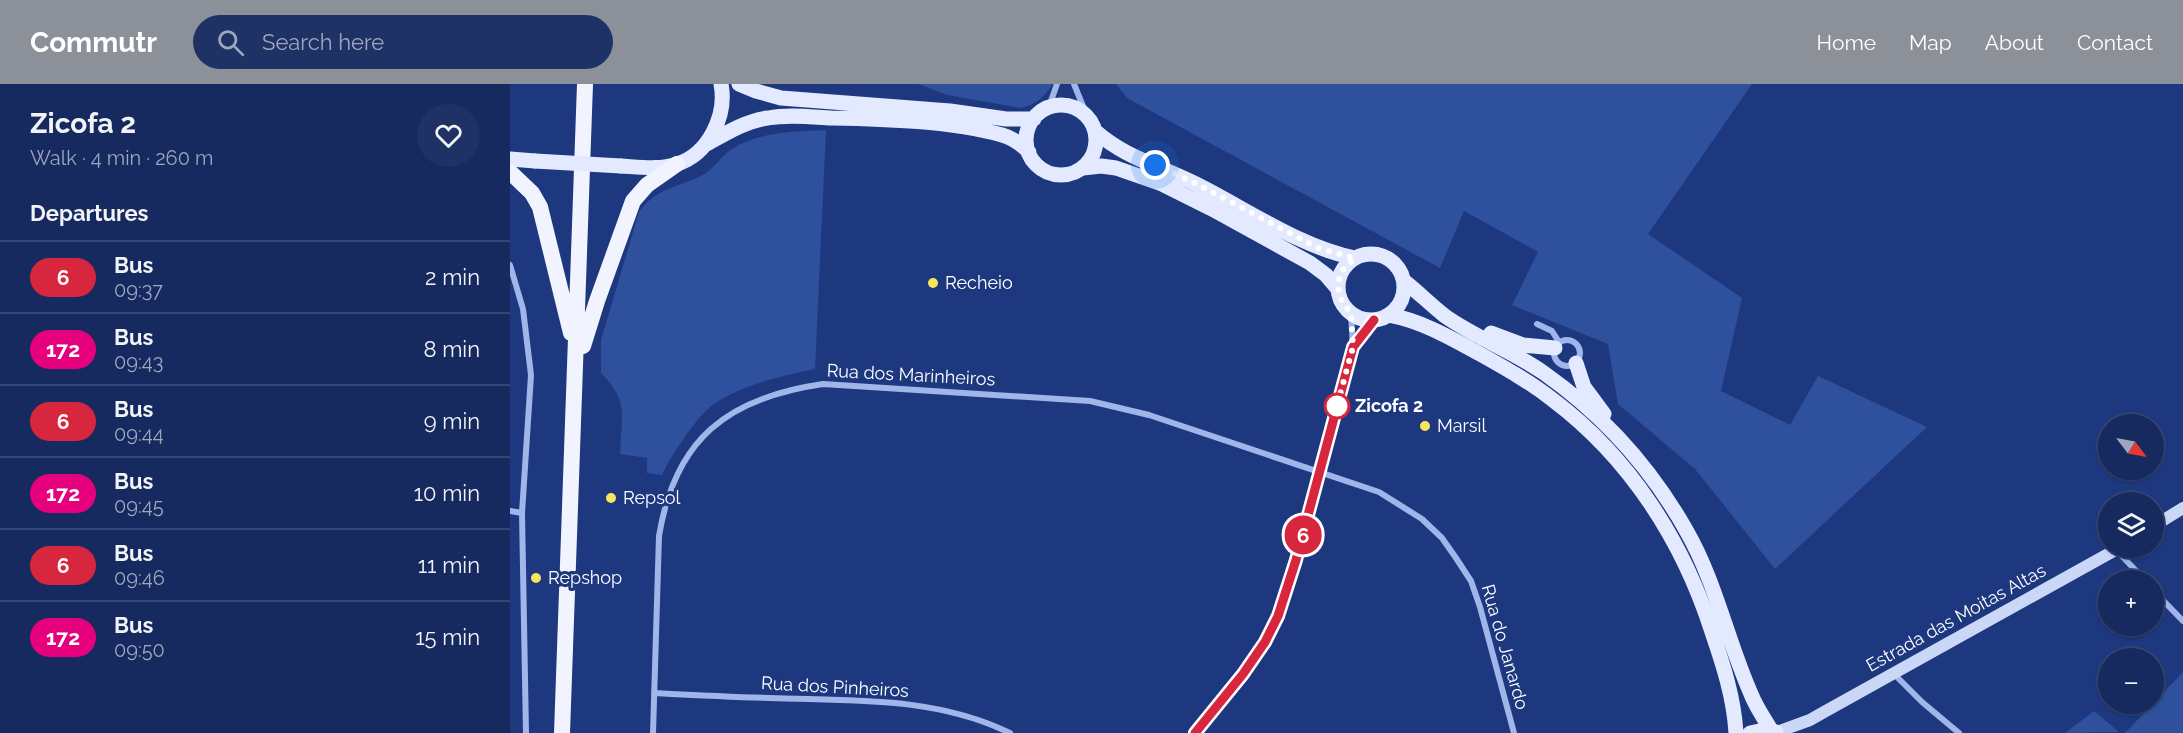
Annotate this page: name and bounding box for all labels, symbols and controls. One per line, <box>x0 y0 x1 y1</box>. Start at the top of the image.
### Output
search box <box>193 15 613 69</box>
text: Commutr <box>30 26 157 59</box>
icon: search <box>214 26 247 59</box>
text: Search here <box>262 29 384 55</box>
text: Home <box>1817 30 1876 55</box>
text: Map <box>1909 30 1952 55</box>
text: About <box>1985 30 2044 55</box>
text: Contact <box>2077 30 2153 55</box>
button: heart <box>417 104 480 167</box>
text: Zicofa 2 <box>30 107 136 140</box>
text: Walk · 4 min · 260 m <box>30 146 213 170</box>
your location <box>1140 150 1170 180</box>
text: Departures <box>30 200 148 226</box>
text: Bus <box>114 252 153 278</box>
text: 2 min <box>425 264 480 290</box>
text: 6 <box>57 265 69 290</box>
place label: Recheio <box>945 272 1013 293</box>
marker: Recheio <box>926 276 940 290</box>
text: 09:37 <box>114 278 163 302</box>
text: Bus <box>114 324 153 350</box>
text: 8 min <box>424 336 480 362</box>
text: 172 <box>46 337 80 362</box>
text: 09:43 <box>114 350 163 374</box>
street label: Rua dos Marinheiros <box>826 360 996 389</box>
marker: Zicofa 2 <box>1324 393 1350 419</box>
place label: Zicofa 2 <box>1355 395 1423 416</box>
text: Bus <box>114 396 153 422</box>
text: 9 min <box>424 408 480 434</box>
text: 6 <box>57 409 69 434</box>
north arrow <box>2098 414 2164 480</box>
map controls <box>2098 414 2164 714</box>
place label: Marsil <box>1437 415 1486 436</box>
marker: Marsil <box>1418 419 1432 433</box>
text: 09:44 <box>114 422 164 446</box>
text: Bus <box>114 468 153 494</box>
text: 10 min <box>414 480 480 506</box>
text: 172 <box>46 481 80 506</box>
place label: Repsol <box>623 487 681 508</box>
marker: Repsol <box>604 491 618 505</box>
button: layers <box>2098 492 2164 558</box>
text: 09:45 <box>114 494 164 518</box>
line badge: 6 <box>1284 516 1322 554</box>
text: 6 <box>1297 523 1309 548</box>
text: Bus <box>114 540 153 566</box>
text: 11 min <box>418 552 480 578</box>
text: 6 <box>57 553 69 578</box>
street label: Estrada das Moitas Altas <box>1862 559 2049 676</box>
text: 09:46 <box>114 566 165 590</box>
place label: Repshop <box>548 567 622 588</box>
button: + <box>2098 570 2164 636</box>
marker: Repshop <box>529 571 543 585</box>
street label: Rua do Janardo <box>1478 582 1533 712</box>
text: Bus <box>114 612 153 638</box>
text: 15 min <box>415 624 480 650</box>
text: 172 <box>46 625 80 650</box>
text: 09:50 <box>114 638 165 662</box>
button: − <box>2098 648 2164 714</box>
street label: Rua dos Pinheiros <box>761 672 910 701</box>

